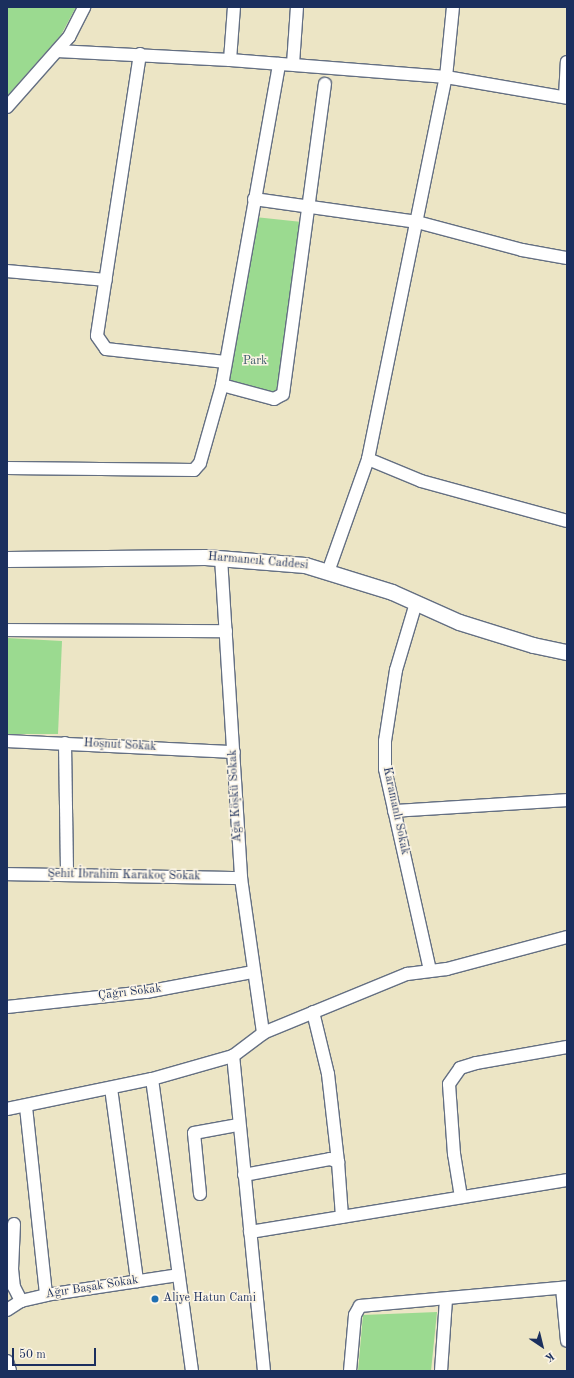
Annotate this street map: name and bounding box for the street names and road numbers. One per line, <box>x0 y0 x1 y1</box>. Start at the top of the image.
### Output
street label: Harmancık Caddesi <box>207 550 309 574</box>
street label: Hoşnut Sokak <box>83 737 157 755</box>
street label: Ağa Köşkü Sokak <box>226 749 246 843</box>
street label: Karamanlı Sokak <box>379 766 411 856</box>
street label: Şehit İbrahim Karakoç Sokak <box>47 867 201 885</box>
street label: Çağrı Sokak <box>97 982 163 1004</box>
street label: Ağır Başak Sokak <box>44 1274 140 1302</box>

